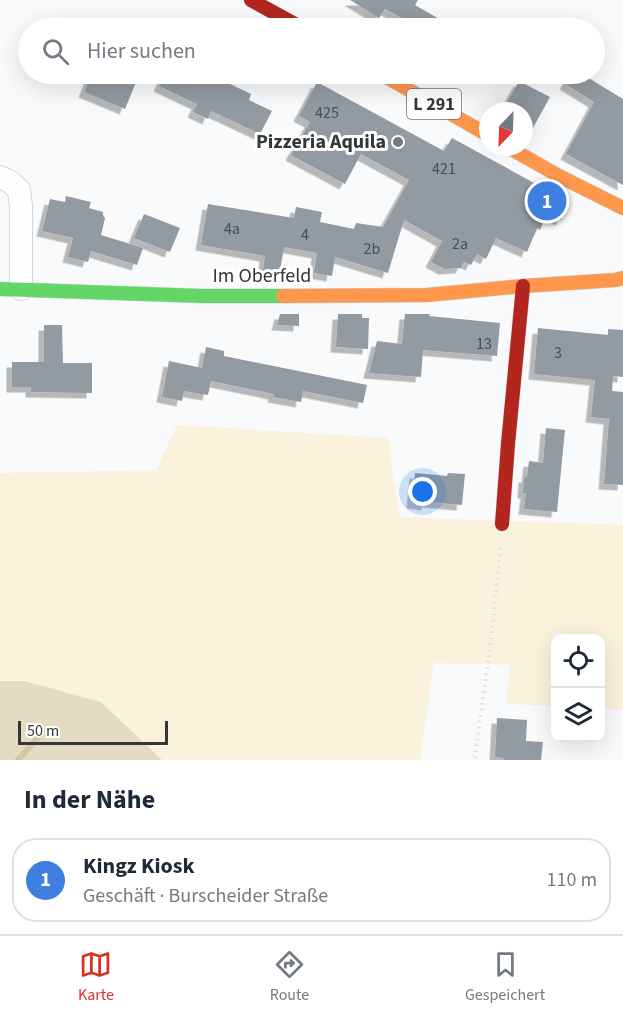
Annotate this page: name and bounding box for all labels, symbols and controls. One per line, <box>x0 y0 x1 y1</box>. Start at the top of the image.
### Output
search box <box>18 18 605 84</box>
icon: search <box>39 35 72 68</box>
text: Hier suchen <box>87 35 196 67</box>
road number: L 291 <box>407 89 461 119</box>
house number: 425 <box>315 102 339 124</box>
north arrow <box>479 102 533 156</box>
place label: Pizzeria Aquila <box>256 128 386 156</box>
marker: Pizzeria Aquila <box>391 135 405 149</box>
house number: 421 <box>432 158 456 180</box>
pin: 1 <box>528 178 566 224</box>
house number: 4a <box>224 218 240 240</box>
house number: 4 <box>301 224 309 246</box>
house number: 2a <box>452 233 468 255</box>
house number: 2b <box>364 238 381 260</box>
street label: Im Oberfeld <box>213 262 311 290</box>
house number: 13 <box>476 333 492 355</box>
house number: 3 <box>554 342 562 364</box>
your location <box>408 477 437 506</box>
map controls <box>551 634 605 742</box>
button: locate <box>551 634 605 688</box>
button: layers <box>551 688 605 742</box>
scale bar <box>18 718 168 746</box>
text: 50 m <box>27 720 59 742</box>
text: In der Nähe <box>24 781 155 818</box>
text: Kingz Kiosk <box>83 850 195 882</box>
text: 1 <box>40 866 51 894</box>
text: 110 m <box>547 866 597 894</box>
text: Geschäft · Burscheider Straße <box>83 882 328 910</box>
tab: Karte <box>78 948 114 1006</box>
tab: Route <box>270 948 309 1006</box>
tab: Gespeichert <box>465 948 545 1006</box>

